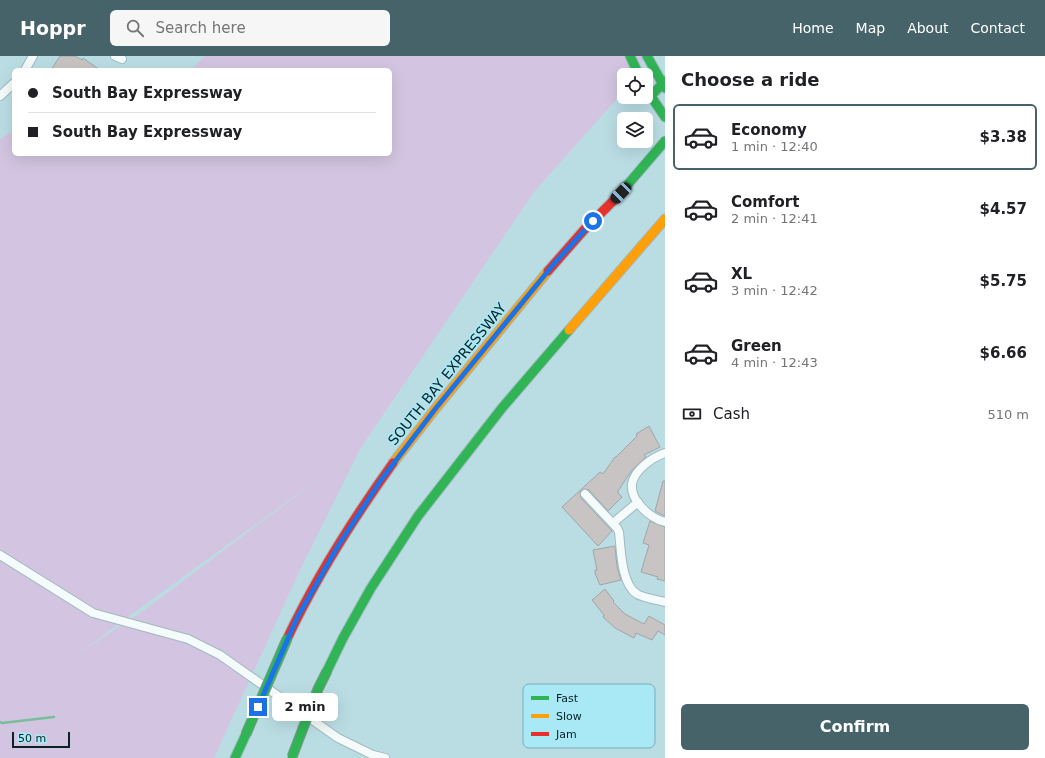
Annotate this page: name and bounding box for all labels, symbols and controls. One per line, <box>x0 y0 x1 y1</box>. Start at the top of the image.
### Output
search box <box>110 10 390 46</box>
text: Hoppr <box>20 17 86 39</box>
icon: search <box>124 17 146 39</box>
text: Search here <box>156 19 246 37</box>
text: Home <box>792 20 834 36</box>
text: Map <box>856 20 885 36</box>
text: About <box>907 20 949 36</box>
text: Contact <box>971 20 1025 36</box>
map controls <box>617 68 653 148</box>
button: locate <box>617 68 653 104</box>
text: Choose a ride <box>681 69 820 90</box>
text: South Bay Expressway <box>52 84 242 102</box>
button: layers <box>617 112 653 148</box>
icon: car <box>683 119 719 155</box>
text: Economy <box>731 121 807 139</box>
text: South Bay Expressway <box>52 123 242 141</box>
text: $3.38 <box>980 128 1027 146</box>
text: 1 min · 12:40 <box>731 139 818 154</box>
car <box>608 180 634 206</box>
icon: car <box>683 191 719 227</box>
text: Comfort <box>731 193 799 211</box>
text: $4.57 <box>980 200 1027 218</box>
text: 2 min · 12:41 <box>731 211 818 226</box>
route start <box>584 212 602 230</box>
icon: car <box>683 263 719 299</box>
text: XL <box>731 265 752 283</box>
text: $5.75 <box>980 272 1027 290</box>
text: 3 min · 12:42 <box>731 283 818 298</box>
street label: SOUTH BAY EXPRESSWAY <box>385 299 510 448</box>
icon: car <box>683 335 719 371</box>
text: Green <box>731 337 782 355</box>
text: $6.66 <box>980 344 1027 362</box>
text: 4 min · 12:43 <box>731 355 818 370</box>
icon: cash <box>681 403 703 425</box>
text: Cash <box>713 405 750 423</box>
text: 510 m <box>987 407 1029 422</box>
legend <box>523 684 655 748</box>
text: Fast <box>556 692 579 705</box>
callout: 2 min <box>272 693 338 721</box>
route end <box>249 698 267 716</box>
text: 2 min <box>285 699 325 714</box>
button: Confirm <box>681 704 1029 750</box>
text: Slow <box>556 710 582 723</box>
text: Jam <box>555 728 577 741</box>
scale bar <box>12 730 70 749</box>
text: 50 m <box>18 732 46 745</box>

